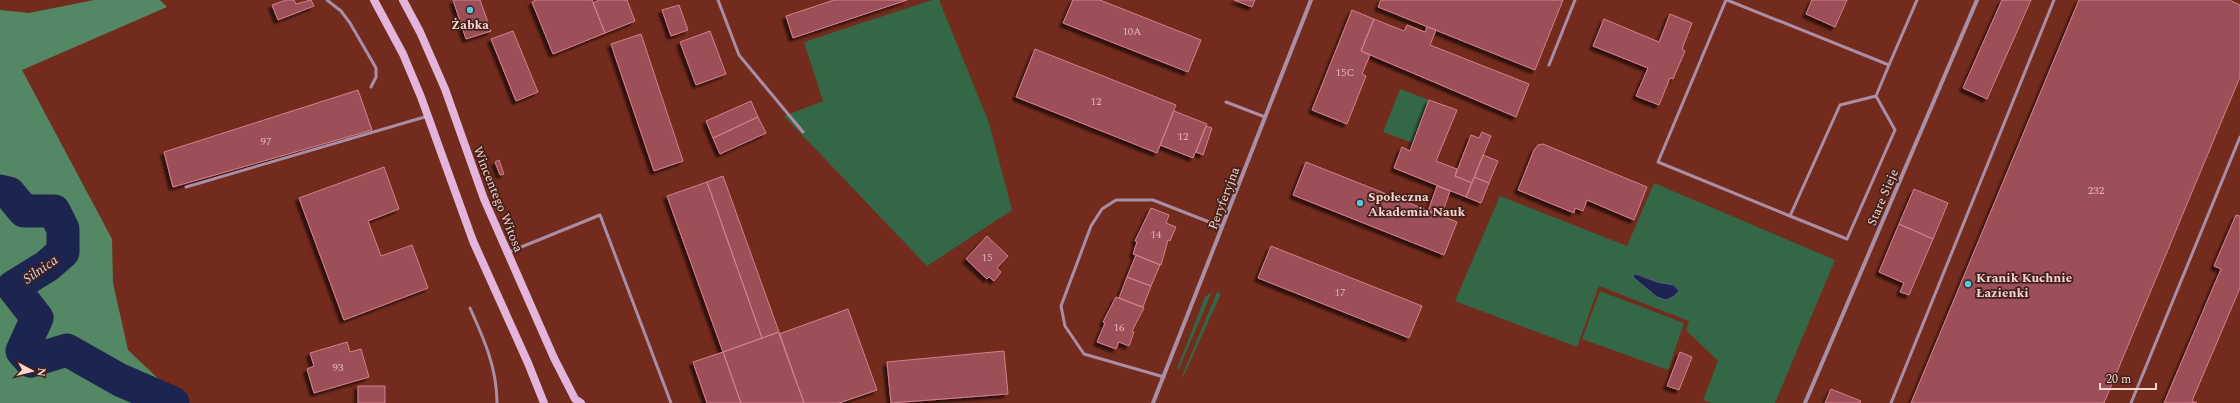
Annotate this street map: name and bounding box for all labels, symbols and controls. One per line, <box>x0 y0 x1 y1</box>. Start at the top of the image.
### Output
marker: Żabka <box>465 5 475 15</box>
place label: Żabka <box>451 15 489 35</box>
house number: 10A <box>1122 23 1142 40</box>
house number: 15C <box>1336 64 1355 81</box>
house number: 12 <box>1091 93 1102 110</box>
house number: 12 <box>1178 128 1189 145</box>
house number: 97 <box>261 133 272 150</box>
street label: Wincentego Witosa <box>468 143 529 256</box>
street label: Peryferyjna <box>1203 163 1245 233</box>
street label: Stare Sieje <box>1862 166 1904 229</box>
house number: 232 <box>2088 182 2105 199</box>
place label: Społeczna Akademia Nauk <box>1368 187 1465 222</box>
marker: Społeczna Akademia Nauk <box>1355 198 1365 208</box>
house number: 14 <box>1151 226 1162 243</box>
house number: 15 <box>982 249 993 266</box>
water label: Silnica <box>18 250 62 289</box>
place label: Kranik Kuchnie Łazienki <box>1976 268 2072 303</box>
marker: Kranik Kuchnie Łazienki <box>1963 279 1973 289</box>
house number: 17 <box>1335 284 1346 301</box>
house number: 16 <box>1114 319 1125 336</box>
north arrow <box>12 351 52 391</box>
house number: 93 <box>333 359 344 376</box>
scale bar <box>2100 365 2156 391</box>
text: N <box>32 367 50 378</box>
text: 20 m <box>2106 370 2131 389</box>

